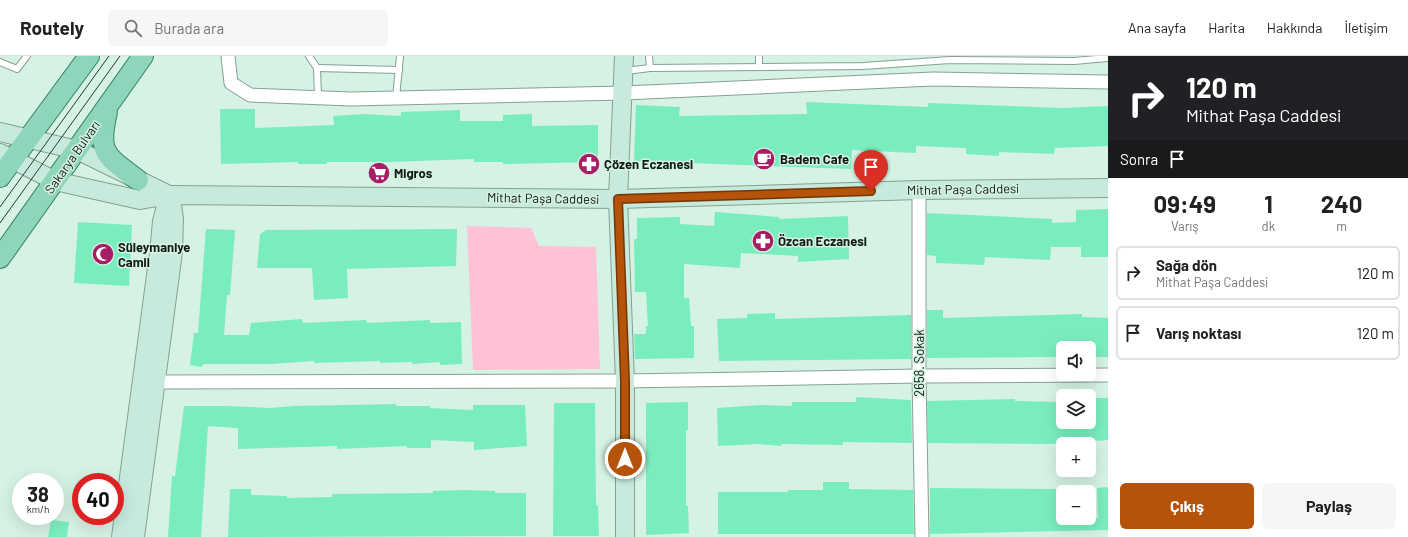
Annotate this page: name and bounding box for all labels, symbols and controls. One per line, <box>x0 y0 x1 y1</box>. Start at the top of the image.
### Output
search box <box>108 10 388 46</box>
text: Routely <box>20 16 84 39</box>
icon: search <box>122 17 144 39</box>
text: Burada ara <box>154 19 224 37</box>
text: Ana sayfa <box>1128 19 1186 36</box>
text: Harita <box>1208 19 1245 36</box>
text: Hakkında <box>1267 19 1322 36</box>
text: İletişim <box>1344 19 1388 36</box>
text: 120 m <box>1186 70 1257 104</box>
icon: right <box>1120 72 1172 124</box>
text: Mithat Paşa Caddesi <box>1186 104 1341 126</box>
street label: Sakarya Bulvarı <box>41 117 103 197</box>
cafe icon: Badem Cafe <box>751 146 777 172</box>
icon: arrive <box>1166 148 1188 170</box>
pin <box>854 150 888 191</box>
text: Sonra <box>1120 150 1158 168</box>
pharmacy icon: Çözen Eczanesi <box>576 151 602 177</box>
place label: Badem Cafe <box>780 151 849 167</box>
place label: Çözen Eczanesi <box>604 156 693 172</box>
icon: arrive <box>860 156 882 178</box>
supermarket icon: Migros <box>366 160 392 186</box>
place label: Migros <box>394 165 433 181</box>
street label: Mithat Paşa Caddesi <box>907 180 1019 198</box>
street label: Mithat Paşa Caddesi <box>487 189 599 207</box>
text: 09:49 <box>1154 189 1216 218</box>
text: 1 <box>1264 189 1273 218</box>
text: 240 <box>1321 189 1362 218</box>
text: Varış <box>1171 218 1199 234</box>
text: dk <box>1262 218 1275 234</box>
text: m <box>1336 218 1347 234</box>
pharmacy icon: Özcan Eczanesi <box>750 228 776 254</box>
place label: Özcan Eczanesi <box>778 233 867 249</box>
place label: Süleymaniye Camii <box>118 239 190 270</box>
mosque icon: Süleymaniye Camii <box>90 241 116 267</box>
text: Sağa dön <box>1156 256 1217 274</box>
icon: right <box>1122 262 1144 284</box>
text: 120 m <box>1357 264 1394 282</box>
text: Mithat Paşa Caddesi <box>1156 274 1268 290</box>
icon: arrive <box>1122 322 1144 344</box>
text: Varış noktası <box>1156 324 1241 342</box>
text: 120 m <box>1357 324 1394 342</box>
street label: 2658. Sokak <box>911 329 927 397</box>
map controls <box>1056 341 1096 525</box>
button: sound <box>1056 341 1096 381</box>
button: layers <box>1056 389 1096 429</box>
button: + <box>1056 437 1096 477</box>
position arrow <box>604 438 646 480</box>
speed limit sign: 40 <box>72 473 124 525</box>
text: 38 <box>27 482 49 506</box>
button: Çıkış <box>1120 483 1254 529</box>
button: Paylaş <box>1262 483 1396 529</box>
button: − <box>1056 485 1096 525</box>
text: km/h <box>27 503 49 515</box>

